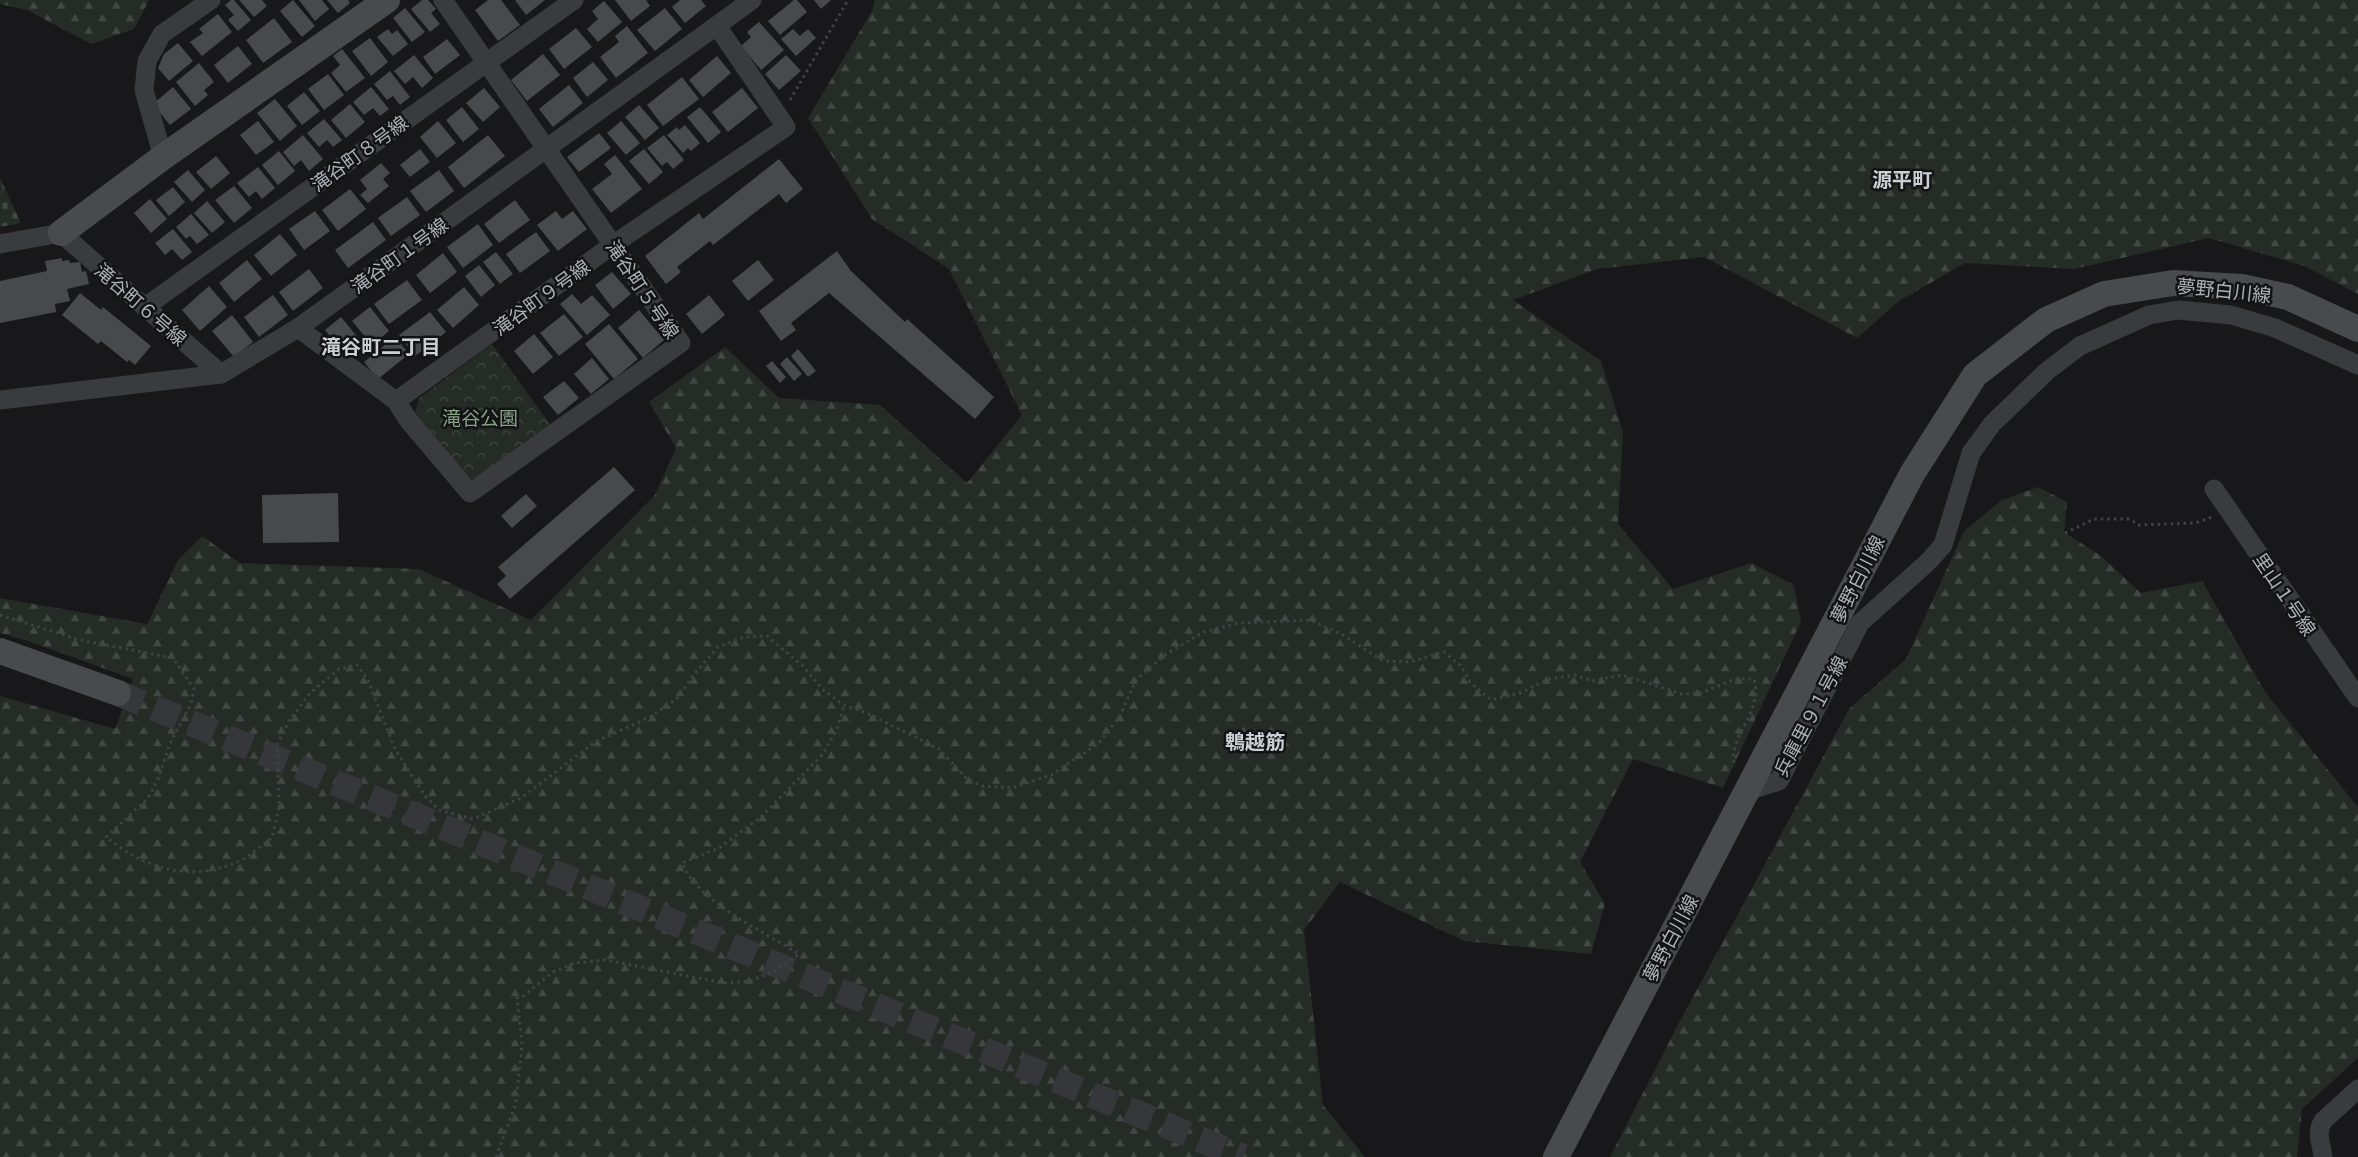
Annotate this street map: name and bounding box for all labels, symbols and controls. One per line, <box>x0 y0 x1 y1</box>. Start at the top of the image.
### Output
street label: 滝谷町８号線 <box>306 110 412 196</box>
district label: 源平町 <box>1872 167 1932 191</box>
street label: 滝谷町１号線 <box>346 212 452 298</box>
street label: 滝谷町５号線 <box>602 235 684 343</box>
street label: 滝谷町９号線 <box>488 254 594 340</box>
street label: 滝谷町６号線 <box>90 258 192 350</box>
street label: 夢野白川線 <box>2176 274 2272 306</box>
district label: 滝谷町二丁目 <box>321 334 441 358</box>
park label: 滝谷公園 <box>442 406 518 429</box>
street label: 夢野白川線 <box>1825 531 1889 627</box>
street label: 里山１号線 <box>2249 548 2321 640</box>
street label: 兵庫里９１号線 <box>1769 652 1851 780</box>
district label: 鵯越筋 <box>1225 729 1285 753</box>
street label: 夢野白川線 <box>1638 891 1702 985</box>

